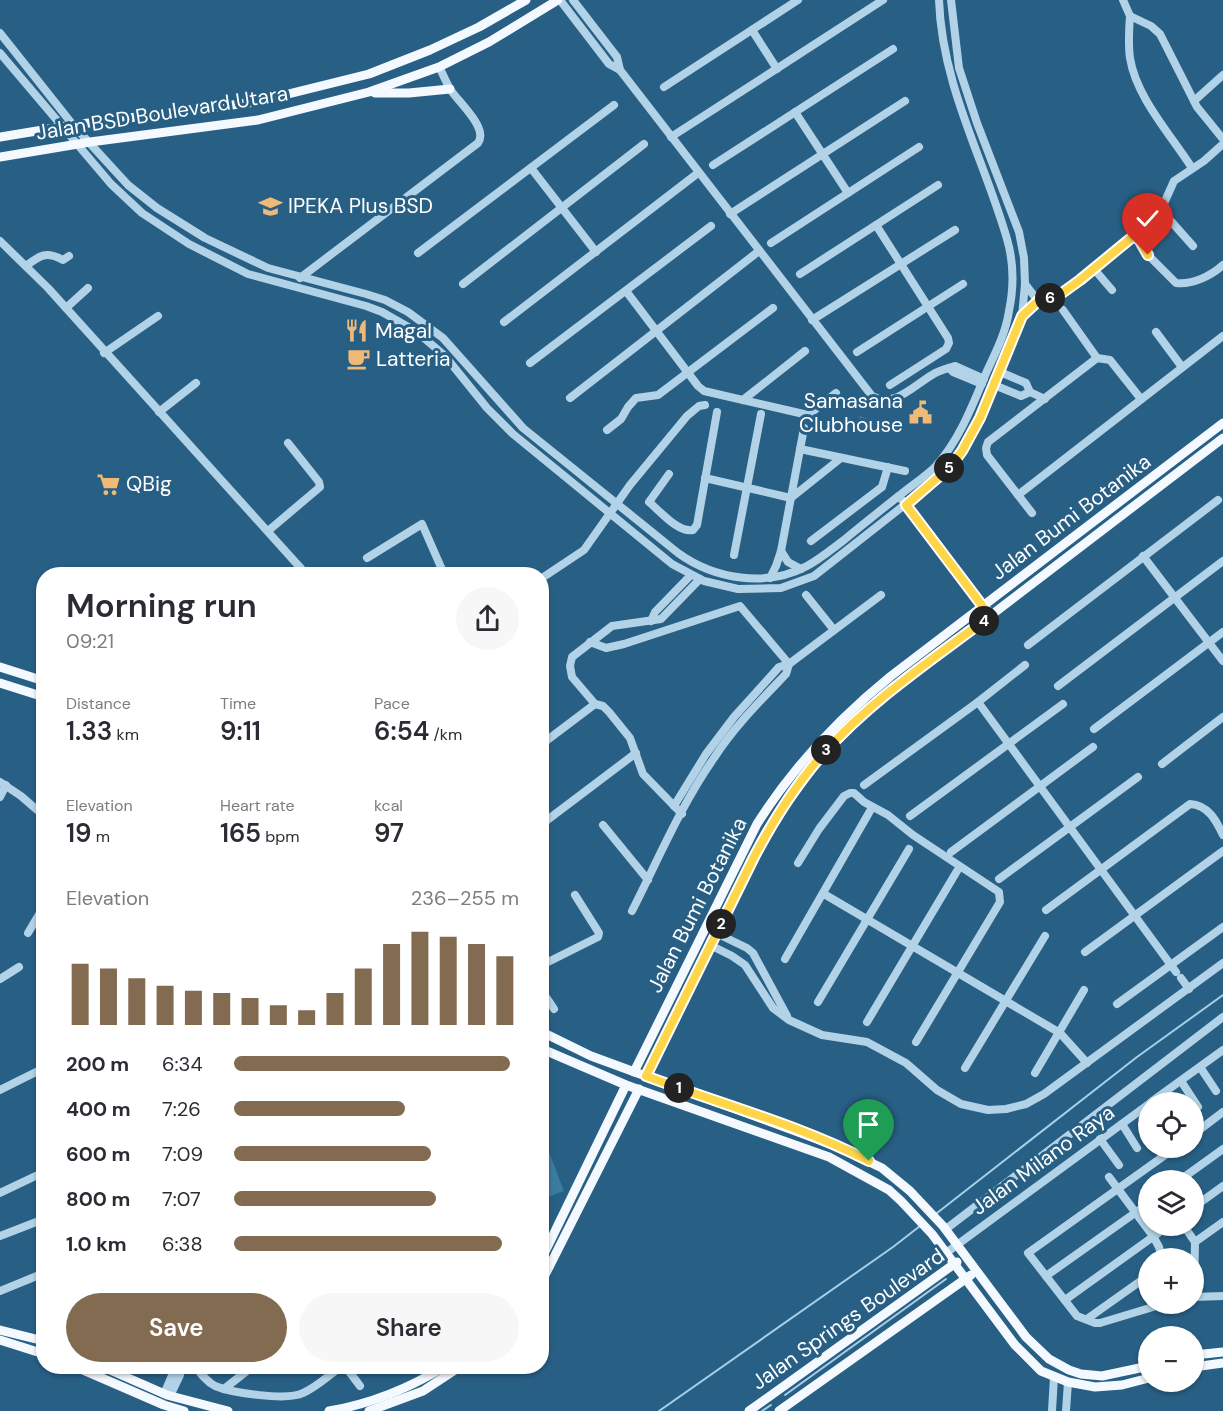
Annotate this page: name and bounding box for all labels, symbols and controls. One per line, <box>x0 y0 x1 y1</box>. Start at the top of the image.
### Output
street label: Jalan BSD Boulevard Utara <box>34 79 290 147</box>
place label: IPEKA Plus BSD <box>288 192 433 220</box>
school or university icon: IPEKA Plus BSD <box>257 193 283 219</box>
pin <box>1122 193 1173 255</box>
icon: check <box>1131 202 1164 235</box>
pin: 6 <box>1035 283 1065 313</box>
text: 6 <box>1045 287 1055 308</box>
place label: Magal <box>375 317 432 345</box>
restaurant icon: Magal <box>344 318 370 344</box>
place label: Latteria <box>376 345 451 373</box>
cafe icon: Latteria <box>345 346 371 372</box>
place label: Samasana Clubhouse <box>799 387 903 439</box>
public building icon: Samasana Clubhouse <box>908 400 934 426</box>
street label: Jalan Bumi Botanika <box>985 448 1157 586</box>
pin: 5 <box>934 453 964 483</box>
text: 5 <box>944 457 954 478</box>
place label: QBig <box>126 470 172 498</box>
supermarket icon: QBig <box>95 471 121 497</box>
text: Morning run <box>66 584 257 627</box>
button: share <box>456 587 519 650</box>
pin: 4 <box>969 606 999 636</box>
text: 4 <box>979 610 989 631</box>
text: 09:21 <box>66 628 114 654</box>
text: Distance <box>66 693 131 714</box>
text: Time <box>220 693 256 714</box>
text: Pace <box>374 693 410 714</box>
text: 1.33 <box>66 714 112 748</box>
text: 9:11 <box>220 714 261 748</box>
text: 6:54 <box>374 714 429 748</box>
text: km <box>112 724 139 745</box>
text: /km <box>429 724 462 745</box>
pin: 3 <box>811 735 841 765</box>
text: 3 <box>821 739 831 760</box>
text: Elevation <box>66 795 133 816</box>
text: Heart rate <box>220 795 295 816</box>
text: kcal <box>374 795 403 816</box>
street label: Jalan Bumi Botanika <box>641 813 753 997</box>
text: 19 <box>66 816 92 850</box>
text: 165 <box>220 816 261 850</box>
text: 97 <box>374 816 404 850</box>
text: m <box>92 826 110 847</box>
text: bpm <box>261 826 300 847</box>
text: Elevation <box>66 885 149 911</box>
text: 236–255 m <box>411 885 519 911</box>
pin: 2 <box>706 909 736 939</box>
text: 2 <box>716 913 726 934</box>
text: 200 m <box>66 1051 129 1077</box>
text: 6:34 <box>162 1051 203 1077</box>
pin: 1 <box>664 1073 694 1103</box>
text: 1 <box>676 1077 682 1098</box>
map controls <box>1138 1092 1204 1392</box>
button: locate <box>1138 1092 1204 1158</box>
text: 400 m <box>66 1096 131 1122</box>
text: 7:26 <box>162 1096 201 1122</box>
pin <box>843 1099 894 1161</box>
street label: Jalan Milano Raya <box>966 1099 1120 1221</box>
icon: arrive <box>852 1108 885 1141</box>
text: 600 m <box>66 1141 130 1167</box>
text: 7:09 <box>162 1141 203 1167</box>
button: layers <box>1138 1170 1204 1236</box>
text: 800 m <box>66 1186 130 1212</box>
text: 7:07 <box>162 1186 201 1212</box>
text: 1.0 km <box>66 1231 127 1257</box>
text: 6:38 <box>162 1231 203 1257</box>
street label: Jalan Springs Boulevard <box>746 1242 950 1396</box>
button: + <box>1138 1248 1204 1314</box>
button: Save <box>66 1293 287 1362</box>
button: Share <box>299 1293 519 1362</box>
button: − <box>1138 1326 1204 1392</box>

